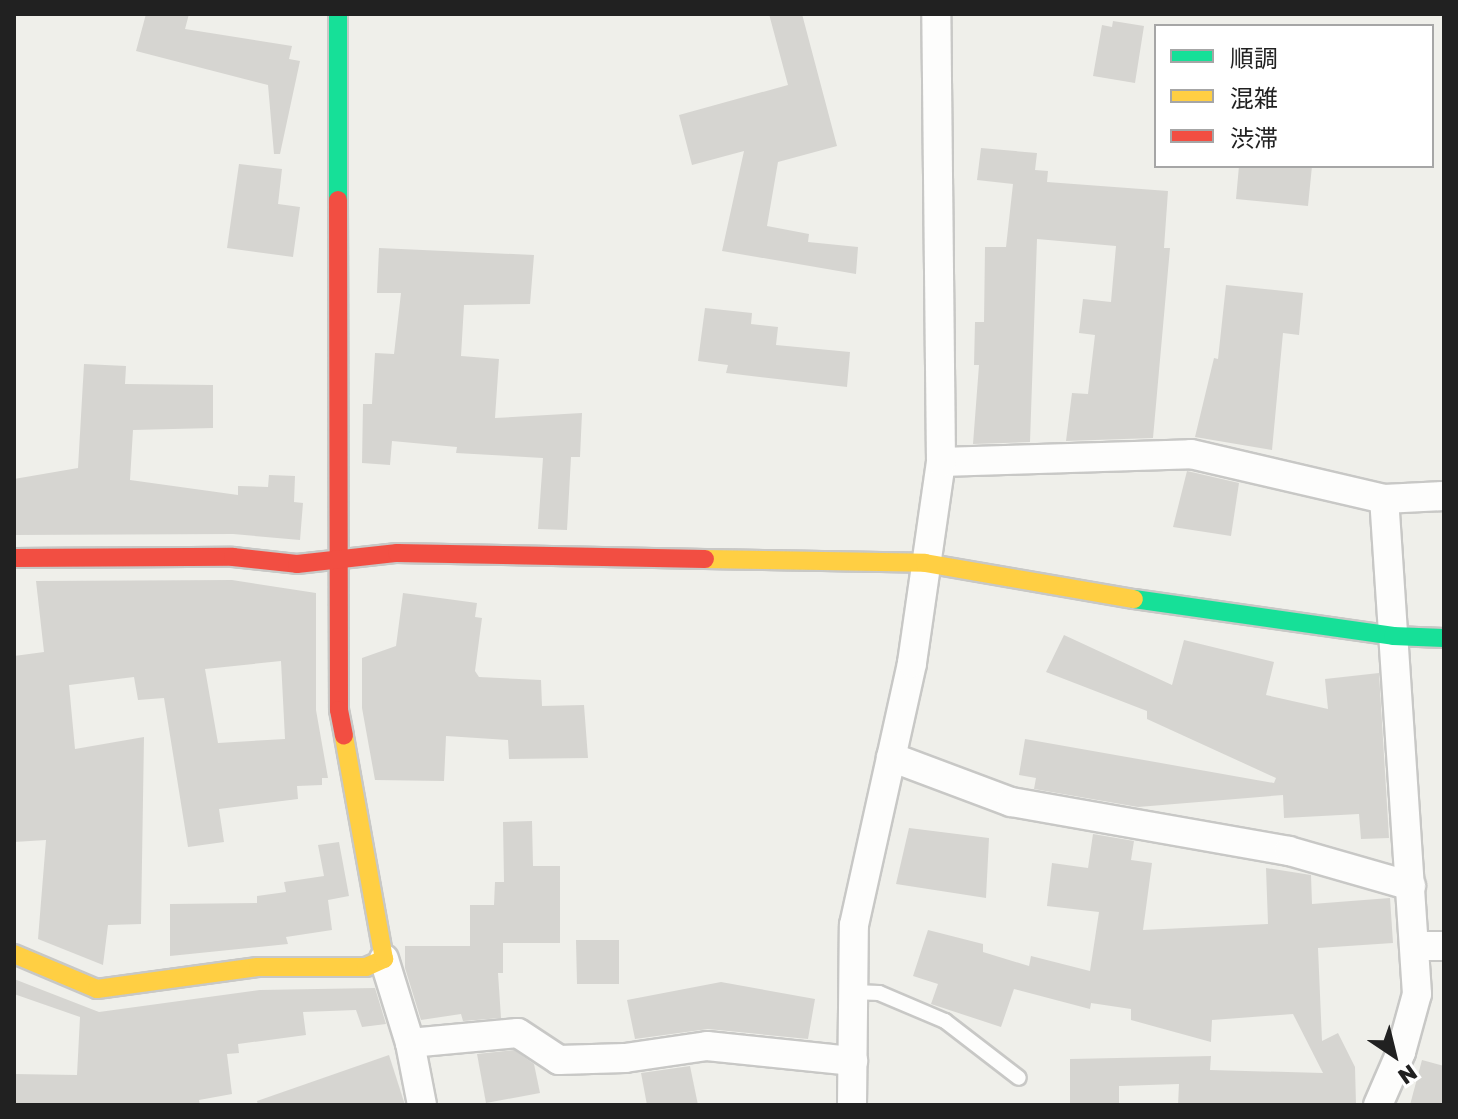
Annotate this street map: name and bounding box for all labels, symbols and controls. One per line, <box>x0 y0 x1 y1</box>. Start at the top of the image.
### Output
legend <box>1154 24 1434 168</box>
text: 順調 <box>1230 43 1278 72</box>
text: 混雑 <box>1230 83 1278 112</box>
text: 渋滞 <box>1230 123 1278 152</box>
north arrow <box>1354 1015 1434 1095</box>
text: N <box>1393 1059 1423 1091</box>

